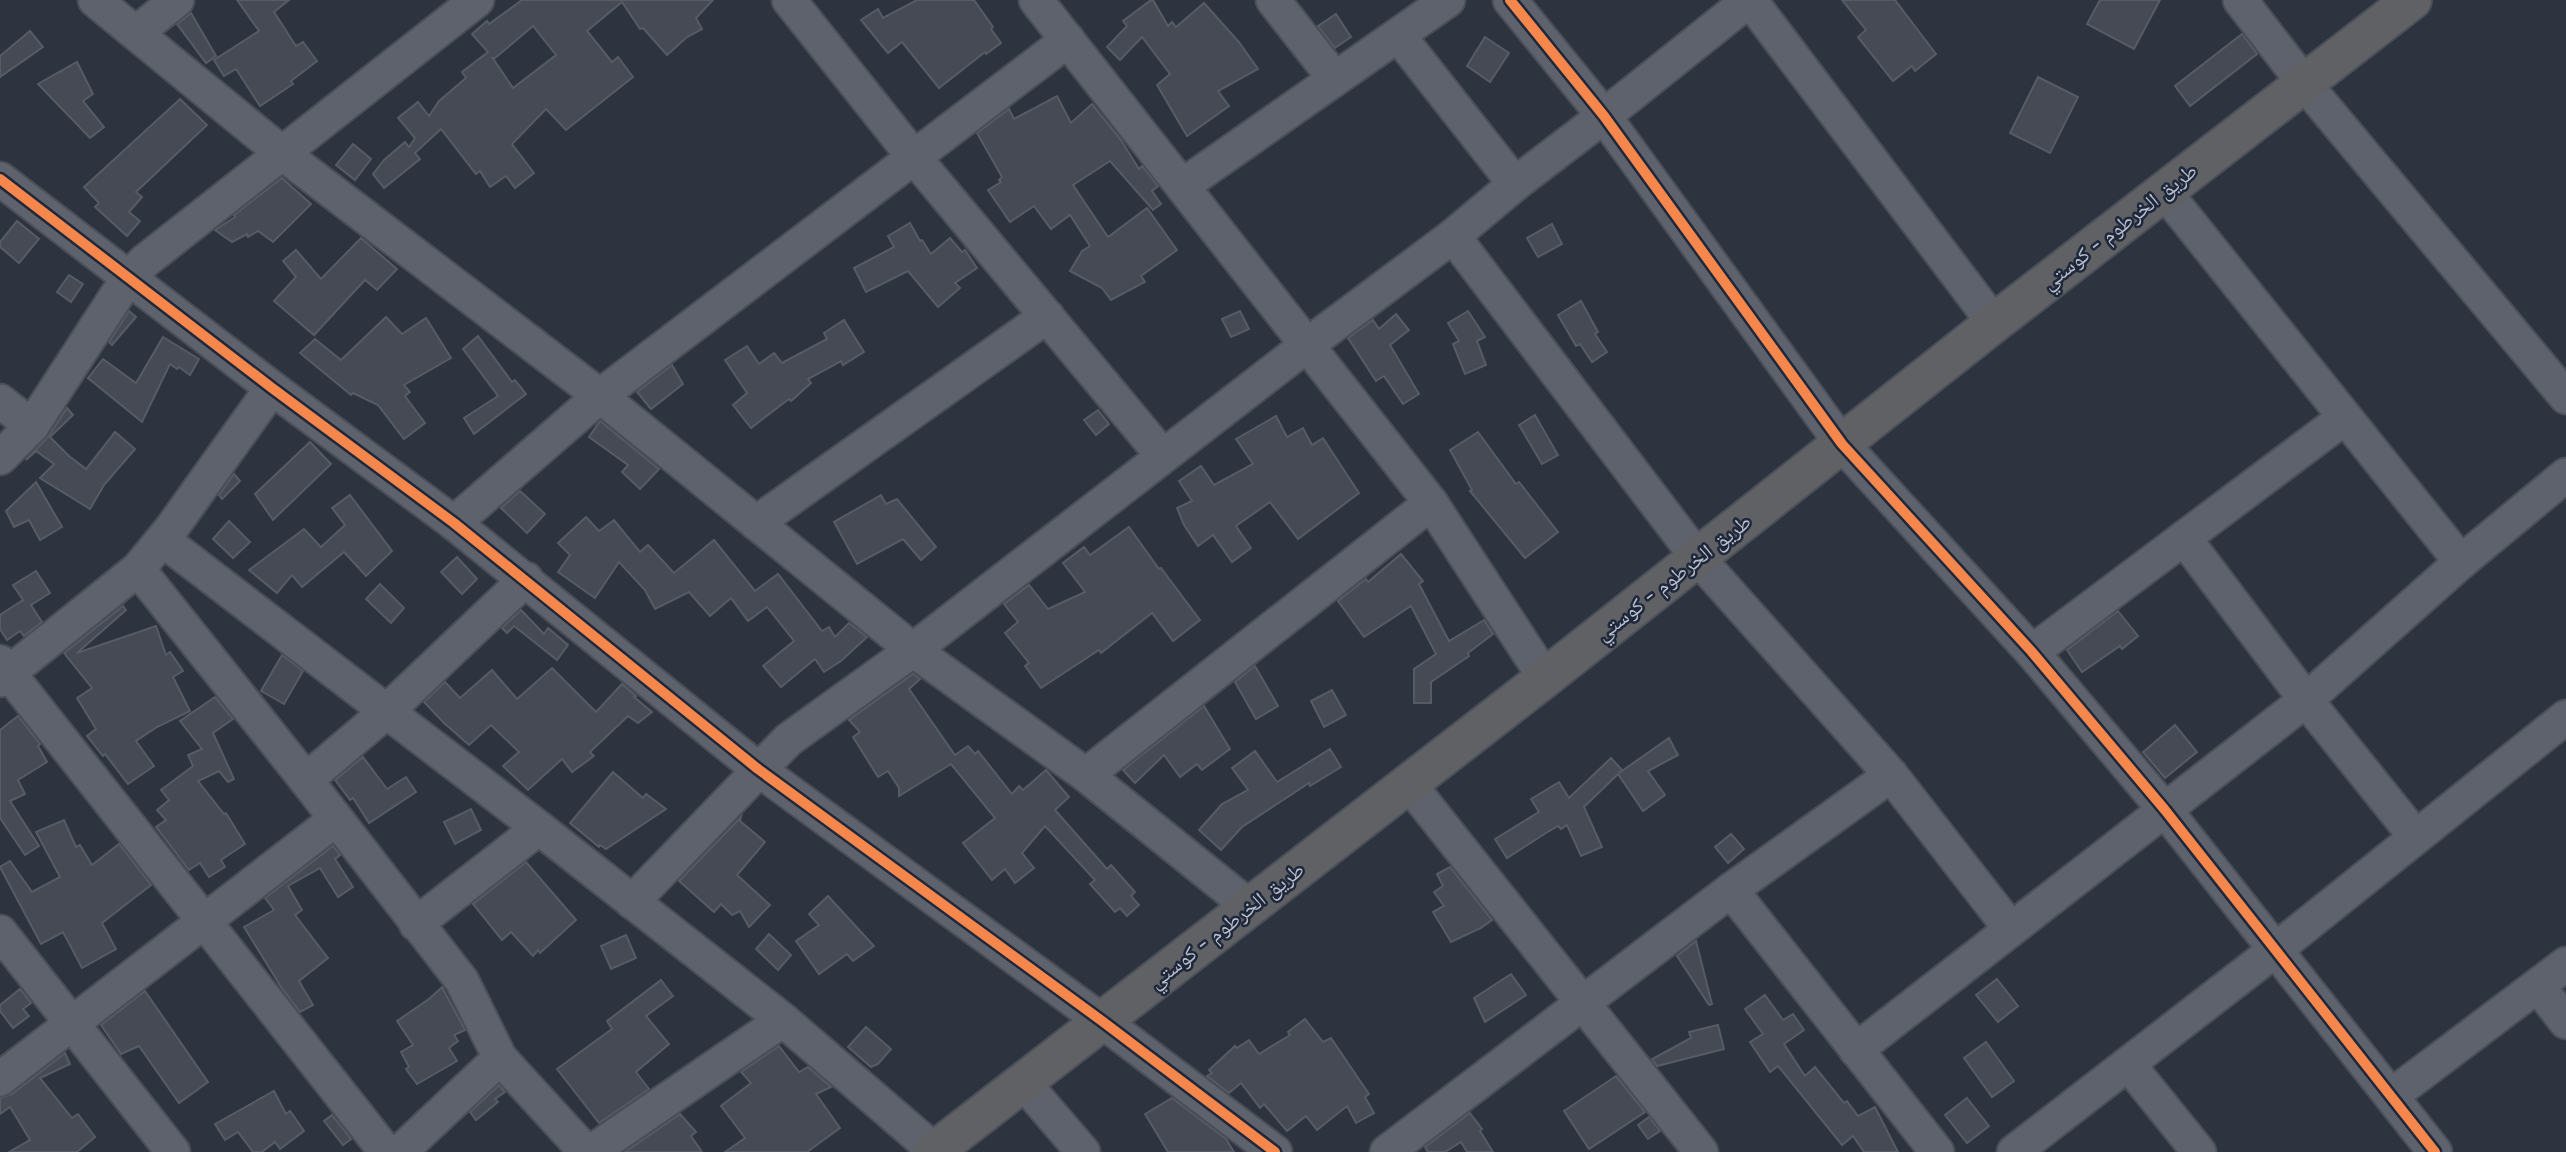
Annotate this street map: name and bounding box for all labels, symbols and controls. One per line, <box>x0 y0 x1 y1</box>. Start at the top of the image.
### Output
street label: طريق الخرطوم - كوستي <box>2036 157 2204 298</box>
street label: طريق الخرطوم - كوستي <box>1590 508 1758 649</box>
street label: طريق الخرطوم - كوستي <box>1143 856 1311 997</box>

